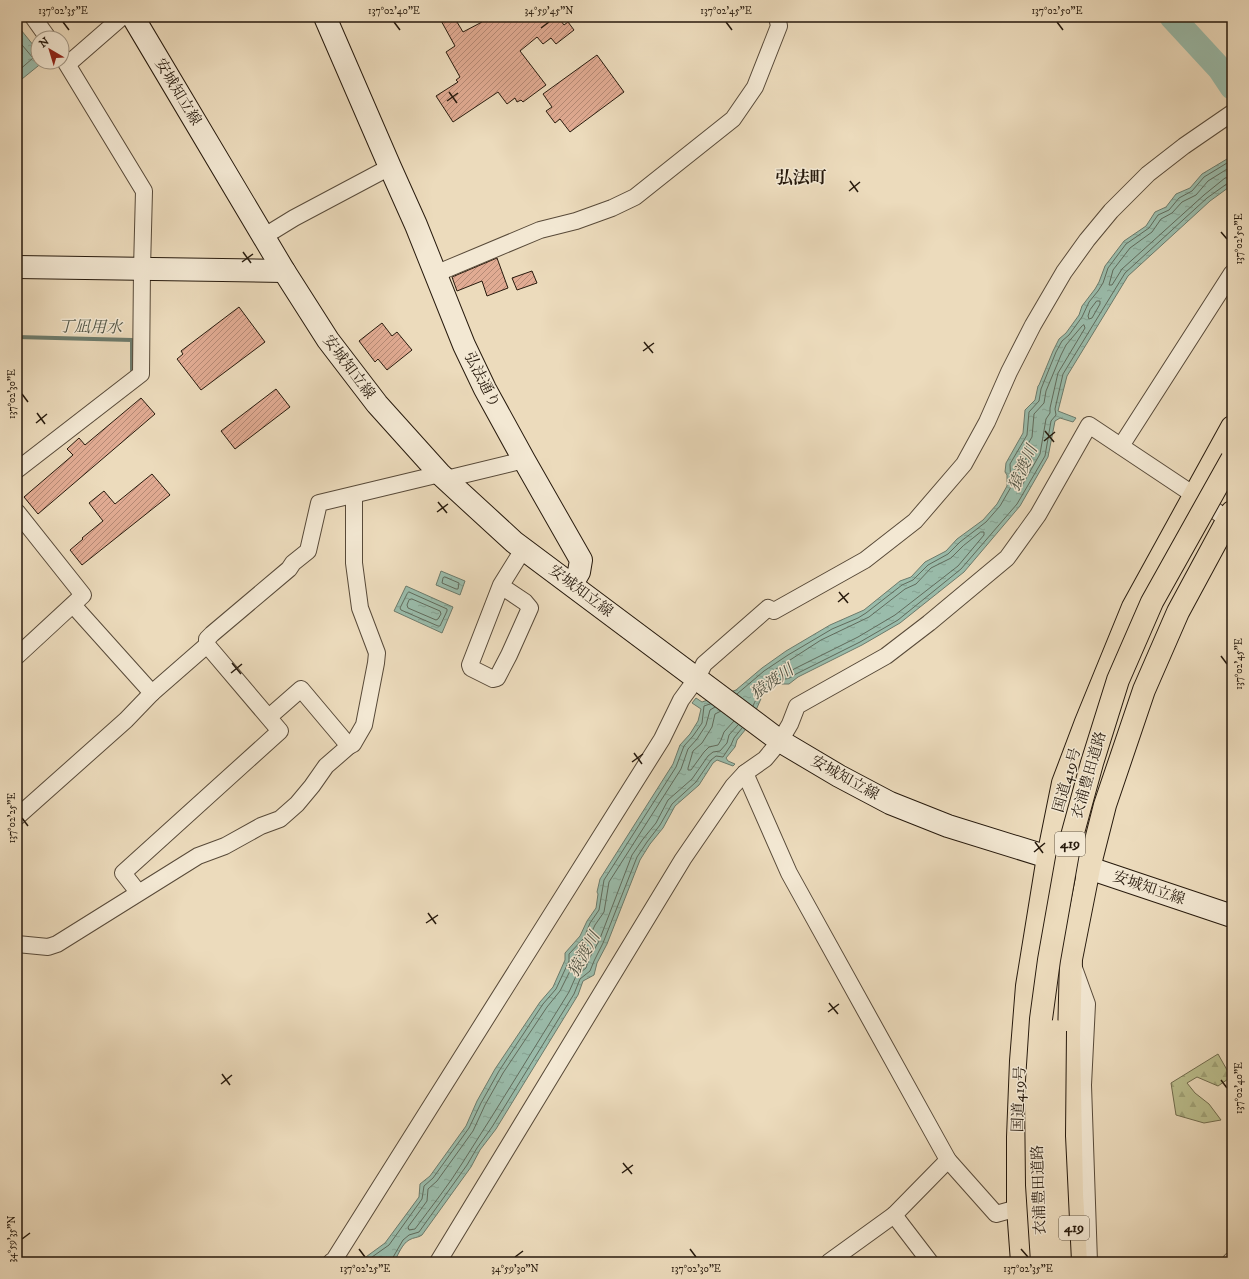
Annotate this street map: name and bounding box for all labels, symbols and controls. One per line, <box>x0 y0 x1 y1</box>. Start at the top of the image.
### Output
text: 137°02'35"E <box>38 5 88 17</box>
text: 137°02'40"E <box>368 5 420 17</box>
text: 34°59'45"N <box>524 5 574 17</box>
text: 137°02'45"E <box>700 5 752 17</box>
text: 137°02'50"E <box>1031 5 1083 17</box>
north arrow <box>30 30 70 70</box>
text: N <box>37 35 52 51</box>
street label: 安城知立線 <box>151 55 205 129</box>
district label: 弘法町 <box>776 167 827 189</box>
text: 137°02'50"E <box>1233 213 1245 265</box>
water label: 丁凪用水 <box>58 316 124 338</box>
street label: 安城知立線 <box>319 331 379 403</box>
street label: 弘法通り <box>460 349 504 411</box>
text: 137°02'30"E <box>6 369 18 419</box>
water label: 猿渡川 <box>1004 440 1043 494</box>
street label: 安城知立線 <box>545 561 617 621</box>
text: 137°02'45"E <box>1233 638 1245 690</box>
water label: 猿渡川 <box>747 659 799 704</box>
street label: 衣浦豊田道路 <box>1067 729 1111 821</box>
street label: 国道419号 <box>1049 745 1085 815</box>
street label: 安城知立線 <box>808 752 882 804</box>
text: 137°02'25"E <box>6 793 18 843</box>
road number: 419 <box>1055 832 1085 856</box>
street label: 安城知立線 <box>1110 867 1188 909</box>
water label: 猿渡川 <box>564 926 605 980</box>
text: 137°02'40"E <box>1233 1062 1245 1114</box>
street label: 国道419号 <box>1008 1065 1030 1133</box>
street label: 衣浦豊田道路 <box>1028 1145 1050 1235</box>
text: 34°59'35"N <box>6 1215 18 1263</box>
road number: 419 <box>1059 1216 1089 1240</box>
text: 137°02'25"E <box>340 1263 390 1275</box>
text: 34°59'30"N <box>491 1263 539 1275</box>
text: 137°02'30"E <box>671 1263 721 1275</box>
text: 137°02'35"E <box>1003 1263 1053 1275</box>

